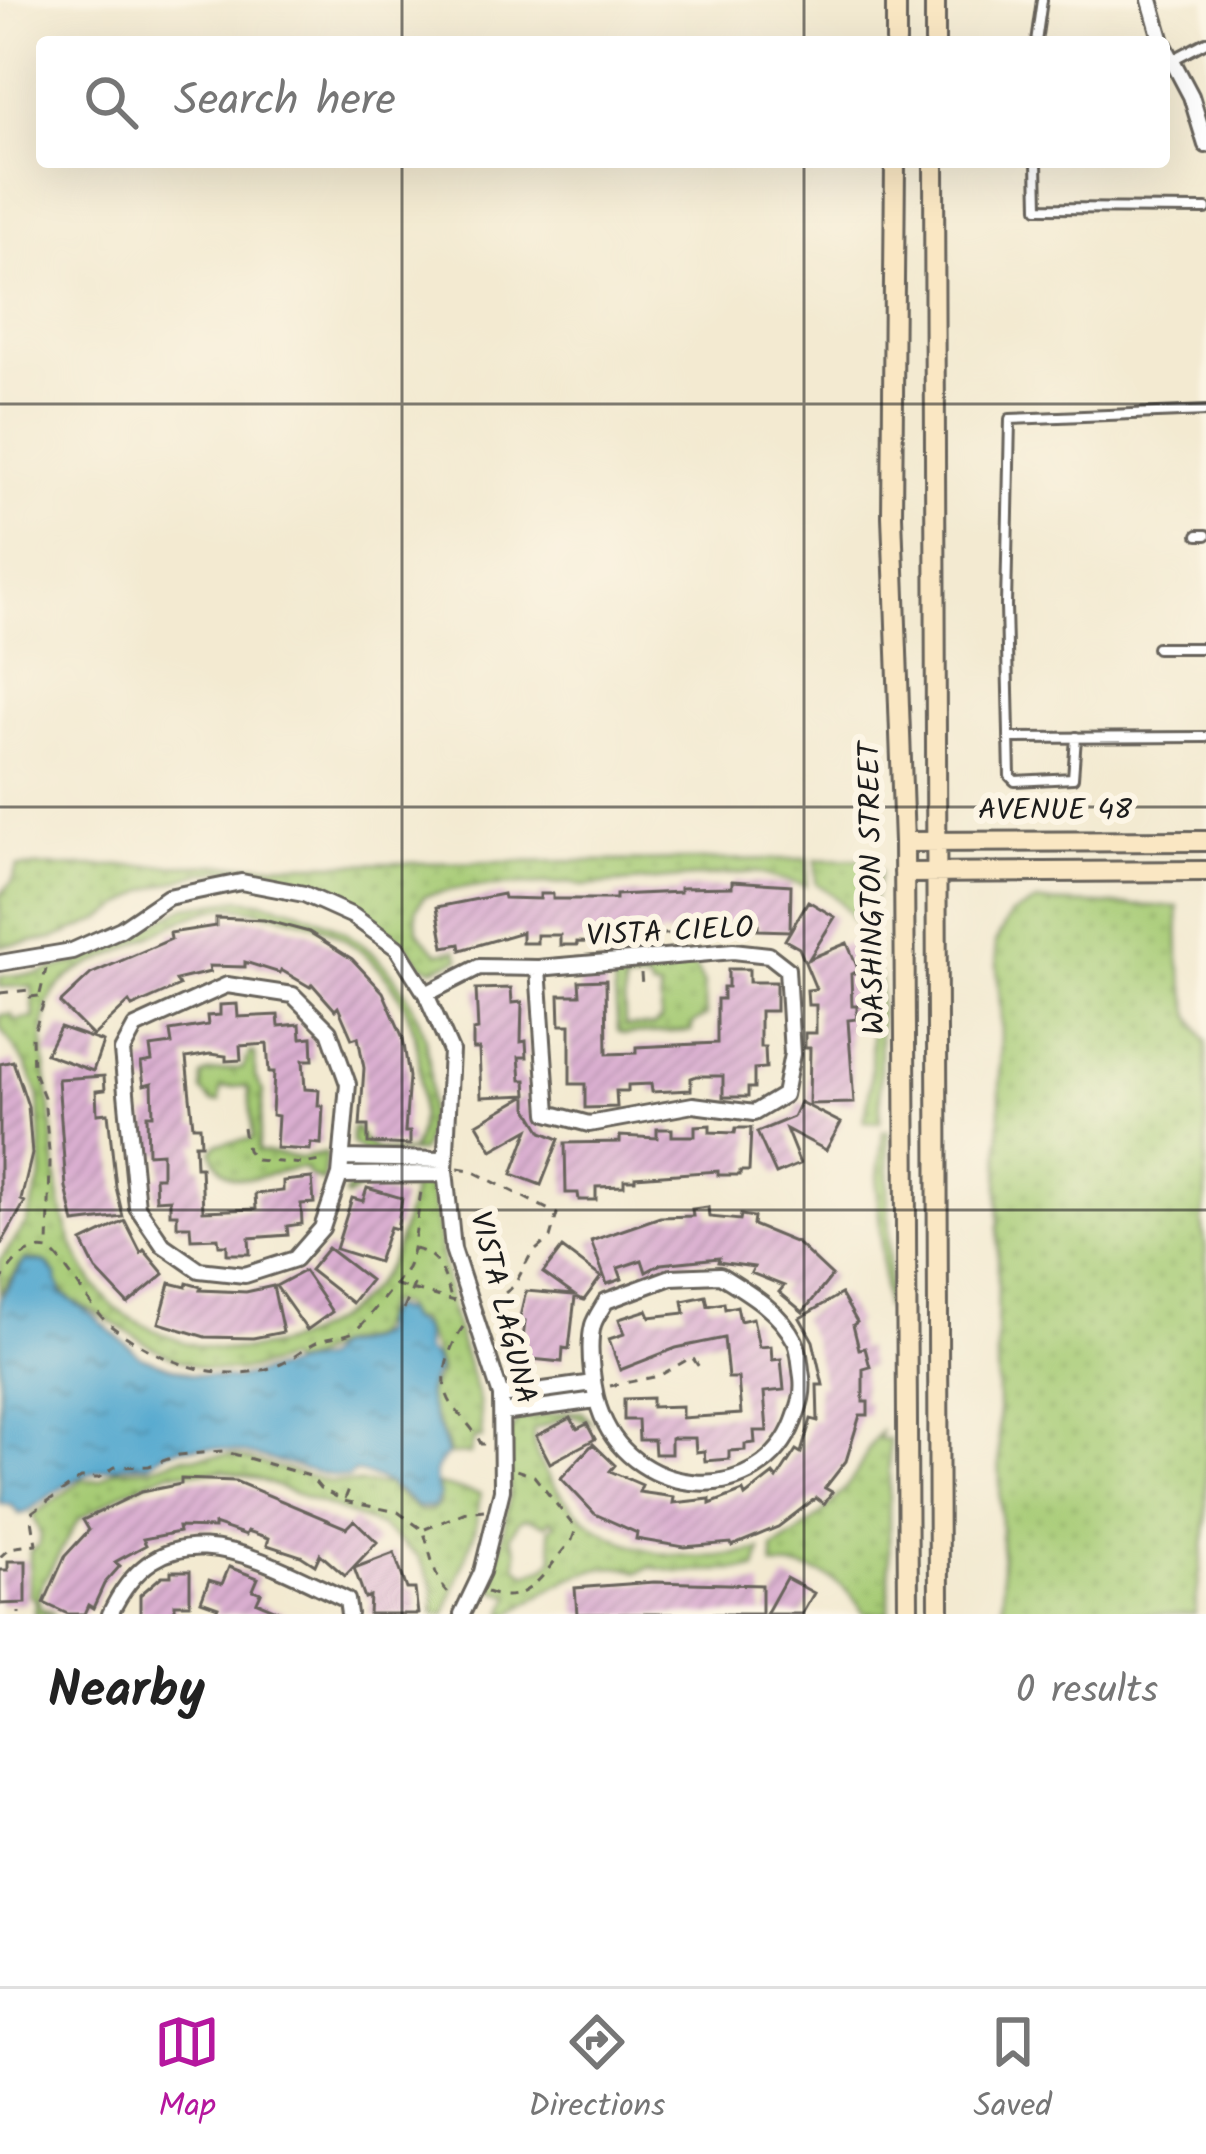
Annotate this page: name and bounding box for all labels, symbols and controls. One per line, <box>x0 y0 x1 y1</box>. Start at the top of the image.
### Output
search box <box>36 36 1170 168</box>
text: Search here <box>174 66 396 138</box>
icon: search <box>78 69 144 135</box>
street label: WASHINGTON STREET <box>846 738 900 1035</box>
street label: AVENUE 48 <box>978 787 1133 835</box>
street label: VISTA CIELO <box>585 905 755 961</box>
street label: VISTA LAGUNA <box>455 1207 549 1409</box>
text: Nearby <box>48 1652 205 1733</box>
text: 0 results <box>1016 1661 1158 1723</box>
tab: Map <box>154 2009 220 2134</box>
tab: Directions <box>528 2009 665 2134</box>
tab: Saved <box>974 2009 1052 2134</box>

